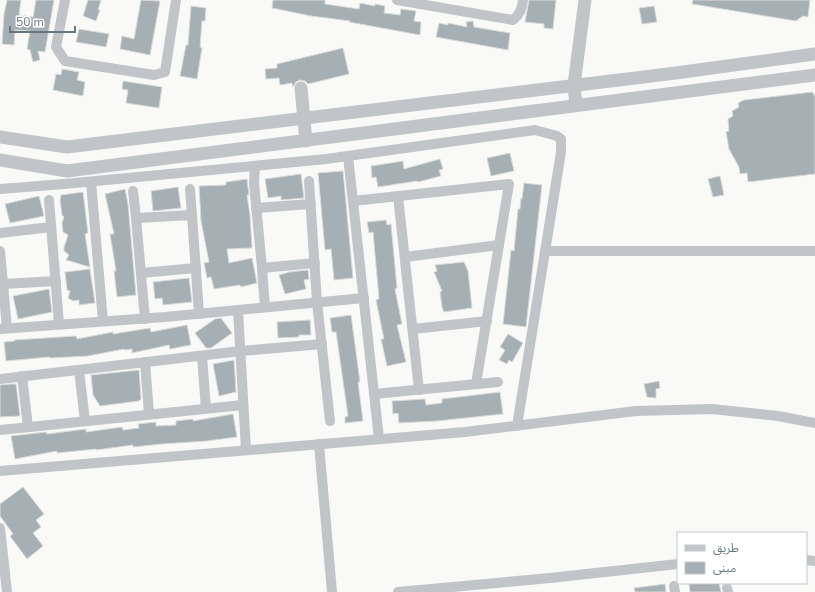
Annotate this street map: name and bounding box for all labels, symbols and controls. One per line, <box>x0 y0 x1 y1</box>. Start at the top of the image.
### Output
scale bar <box>10 8 75 34</box>
text: 50 m <box>16 14 44 30</box>
legend <box>677 532 807 584</box>
text: طريق <box>713 540 739 556</box>
text: مبنى <box>713 560 736 576</box>

